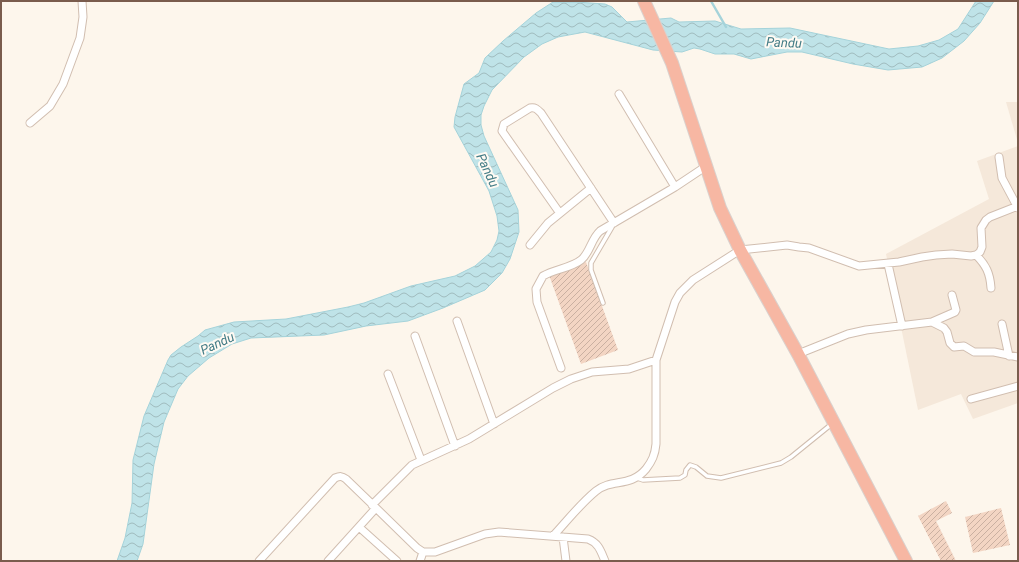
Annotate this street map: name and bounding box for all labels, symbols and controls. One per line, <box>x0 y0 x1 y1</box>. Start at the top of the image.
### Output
water label: Pandu <box>766 34 802 51</box>
water label: Pandu <box>473 151 502 190</box>
water label: Pandu <box>198 329 237 358</box>

